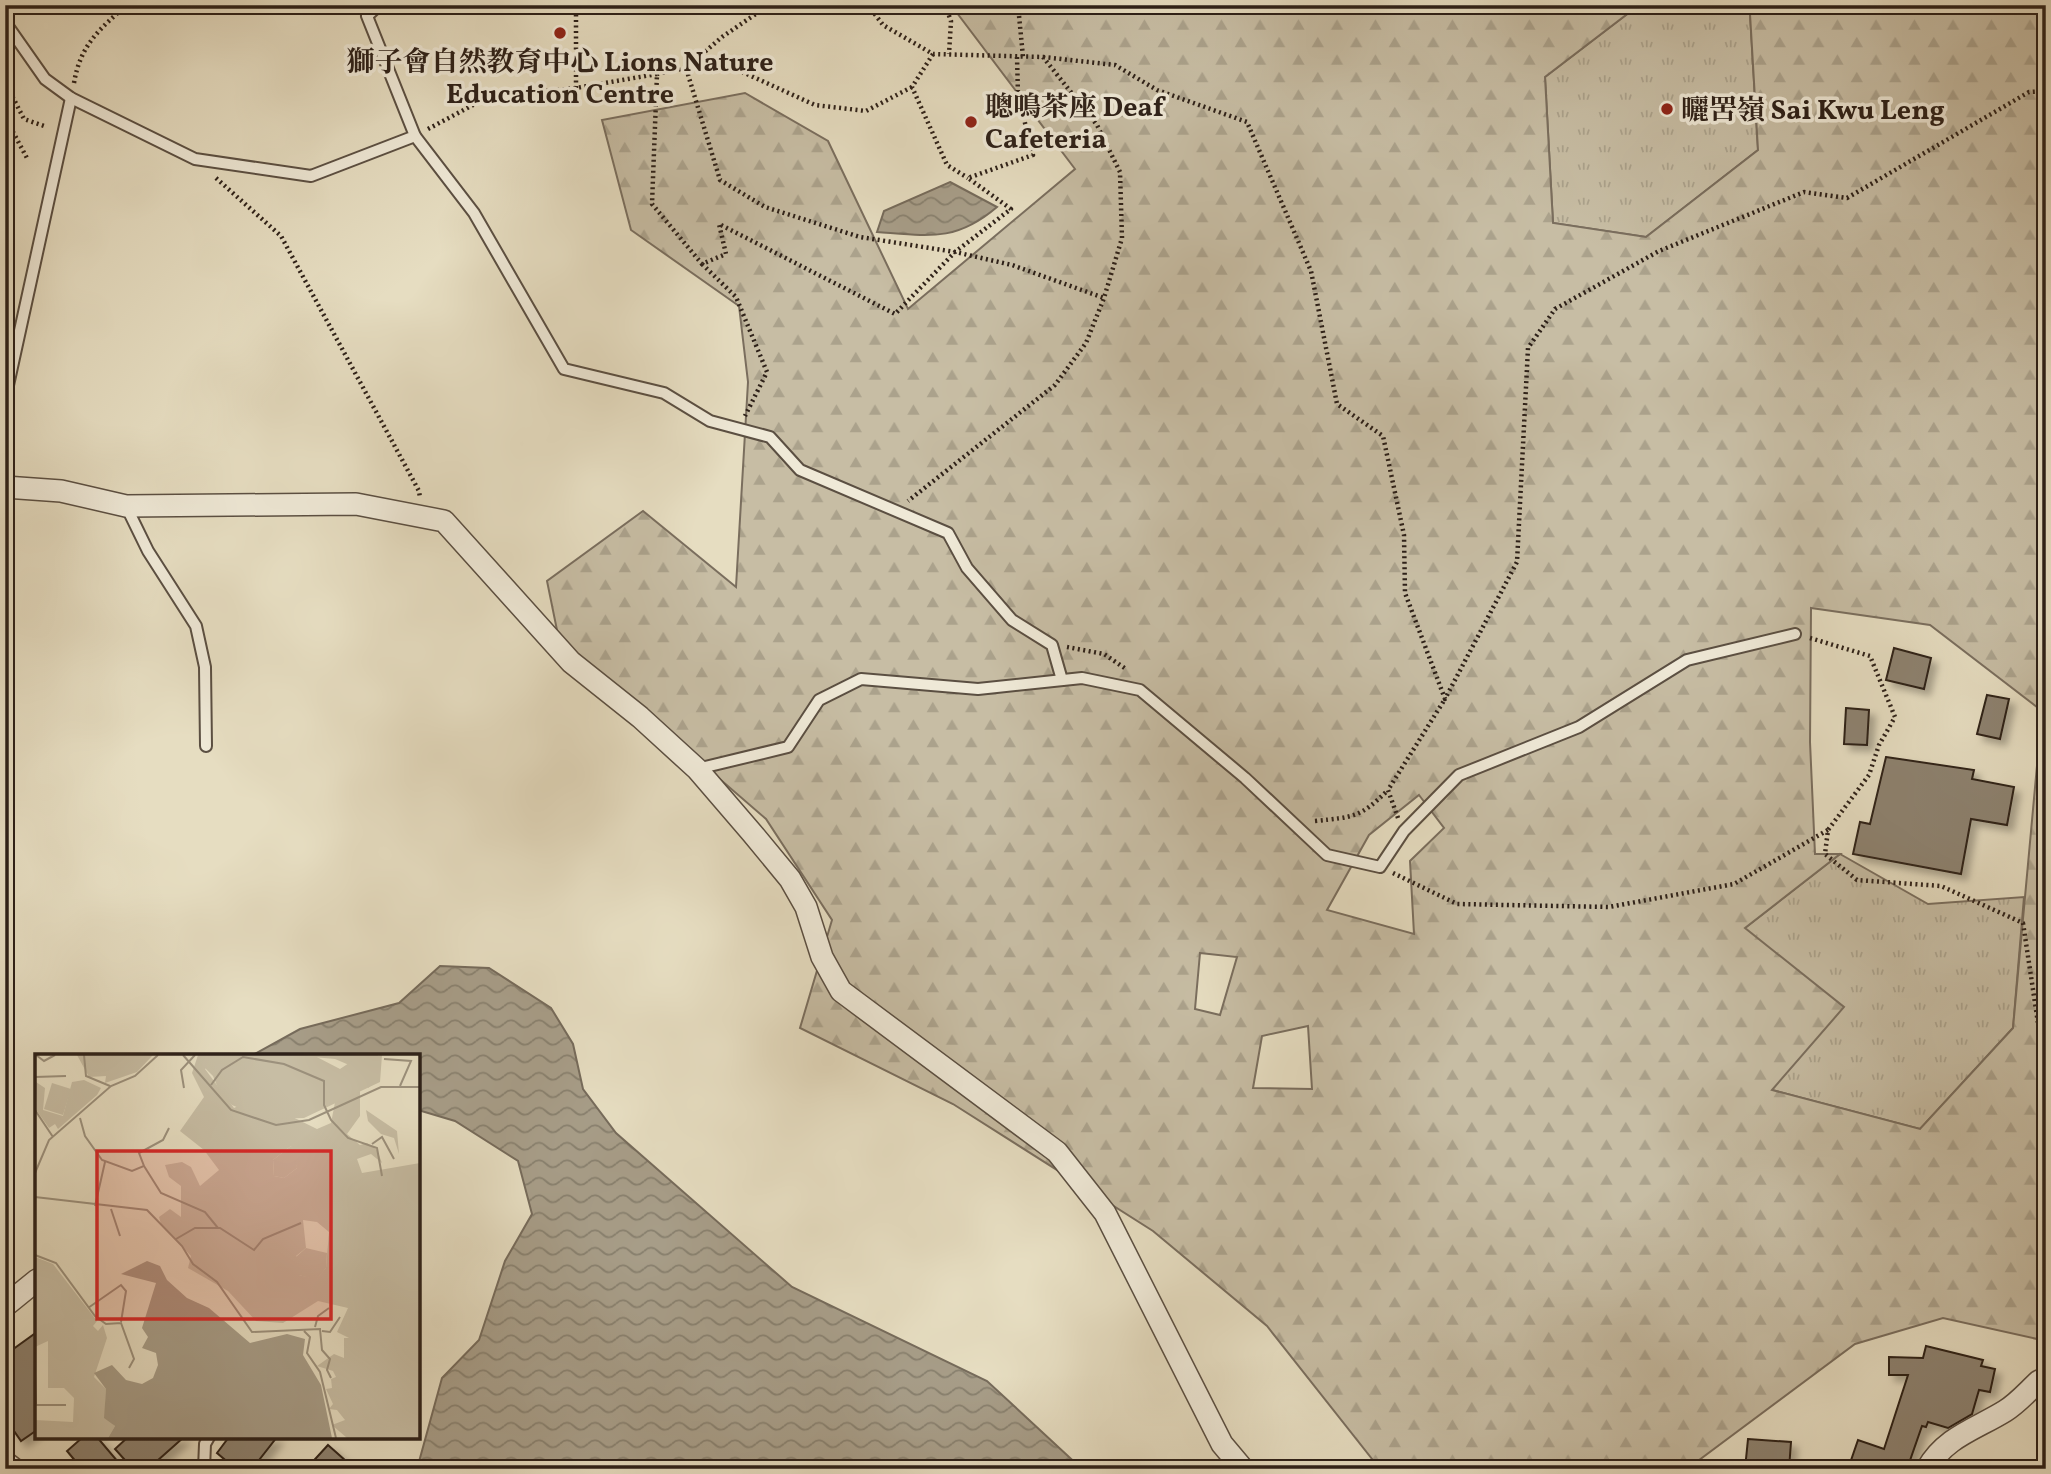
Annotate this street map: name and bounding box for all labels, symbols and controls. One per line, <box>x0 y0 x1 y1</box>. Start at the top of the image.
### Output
marker: 獅子會自然教育中心 Lions Nature Education Centre <box>552 25 568 41</box>
place label: 獅子會自然教育中心 Lions Nature Education Centre <box>346 44 774 115</box>
place label: 聰鳴茶座 Deaf Cafeteria <box>985 89 1166 160</box>
place label: 曬罟嶺 Sai Kwu Leng <box>1681 92 1945 131</box>
marker: 曬罟嶺 Sai Kwu Leng <box>1659 101 1675 117</box>
marker: 聰鳴茶座 Deaf Cafeteria <box>963 114 979 130</box>
inset map <box>35 1054 420 1439</box>

